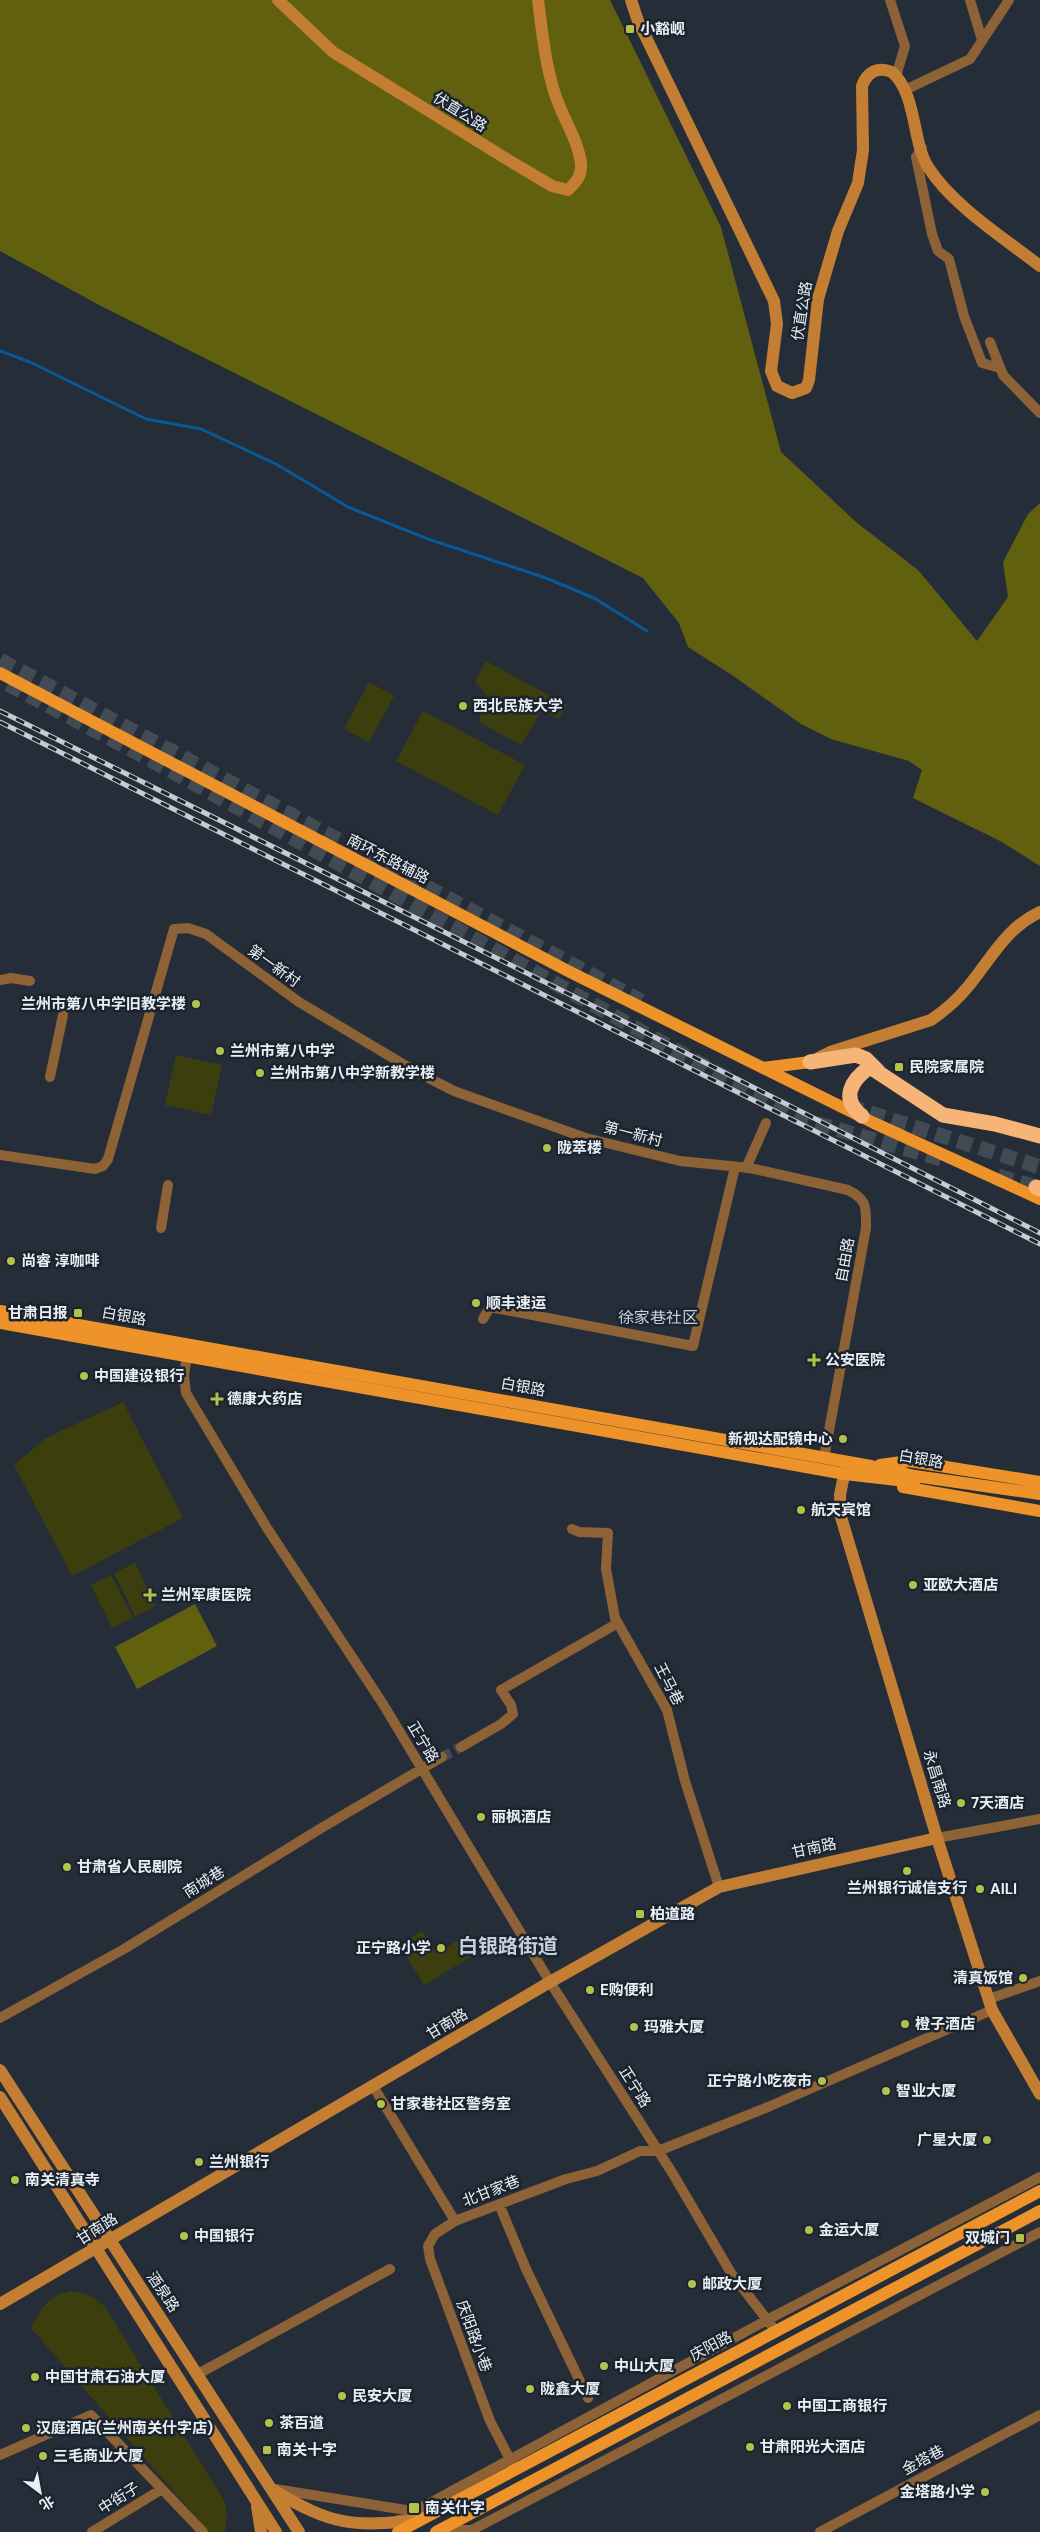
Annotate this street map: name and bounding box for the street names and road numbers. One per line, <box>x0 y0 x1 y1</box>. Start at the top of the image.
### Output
street label: 伏直公路 <box>429 88 491 136</box>
street label: 伏直公路 <box>787 280 817 342</box>
street label: 南环东路辅路 <box>343 830 433 888</box>
street label: 第一新村 <box>244 940 304 992</box>
street label: 第一新村 <box>601 1117 665 1151</box>
street label: 自由路 <box>831 1236 859 1284</box>
street label: 白银路 <box>100 1302 148 1330</box>
street label: 白银路 <box>499 1373 547 1401</box>
street label: 白银路 <box>897 1445 945 1473</box>
street label: 王马巷 <box>650 1659 688 1709</box>
street label: 正宁路 <box>403 1718 443 1766</box>
street label: 永昌南路 <box>919 1747 955 1811</box>
street label: 甘南路 <box>790 1834 838 1862</box>
street label: 南城巷 <box>180 1862 228 1902</box>
street label: 甘南路 <box>423 2004 471 2044</box>
street label: 正宁路 <box>615 2063 655 2111</box>
street label: 北甘家巷 <box>459 2171 523 2211</box>
street label: 甘南路 <box>73 2209 121 2249</box>
street label: 酒泉路 <box>142 2268 184 2316</box>
street label: 庆阳路小巷 <box>452 2297 496 2375</box>
street label: 庆阳路 <box>686 2327 736 2365</box>
street label: 金塔巷 <box>898 2441 948 2479</box>
street label: 中街子 <box>95 2478 143 2518</box>

